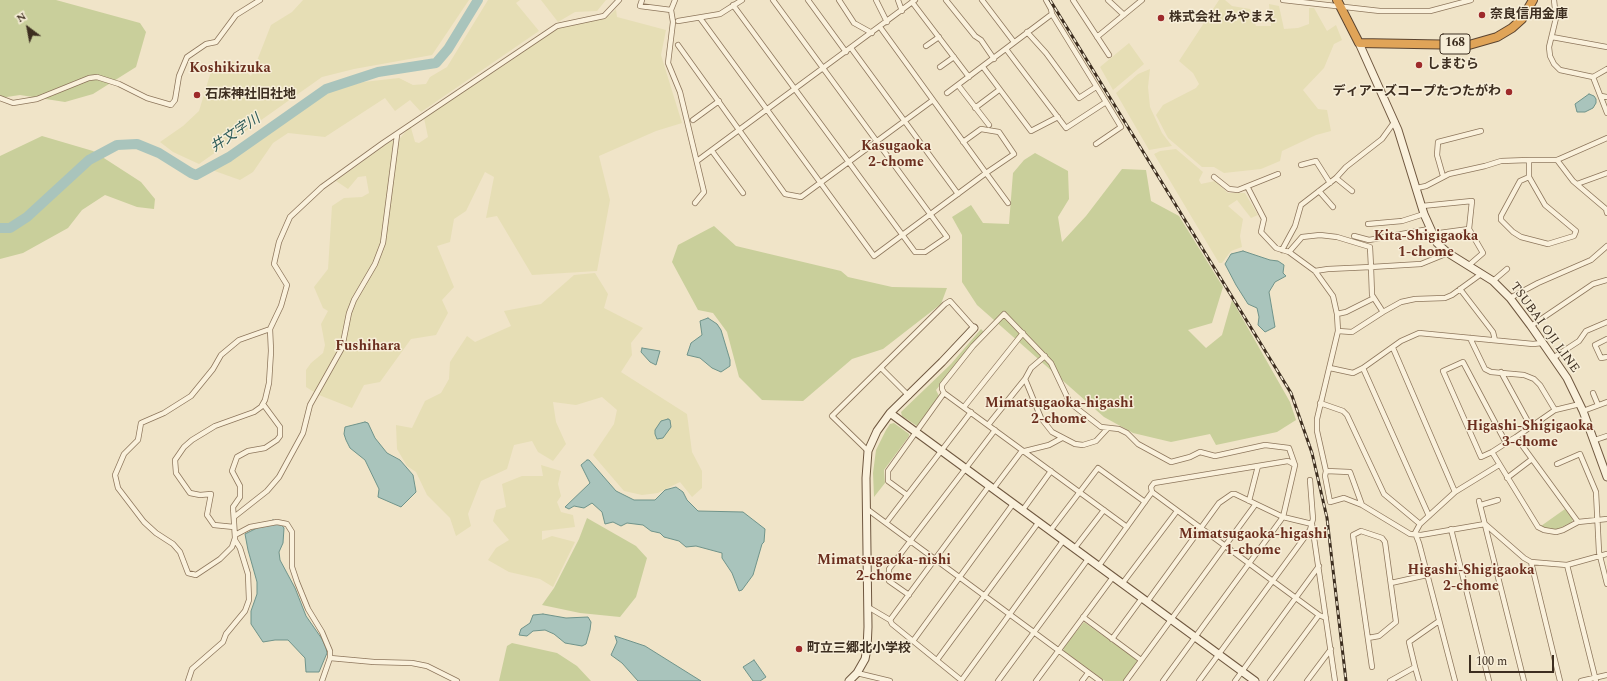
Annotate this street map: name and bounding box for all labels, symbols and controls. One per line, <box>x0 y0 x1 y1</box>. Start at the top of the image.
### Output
place label: 奈良信用金庫 <box>1490 7 1568 23</box>
north arrow <box>8 8 48 48</box>
text: N <box>13 8 30 27</box>
place label: 株式会社 みやまえ <box>1169 10 1276 26</box>
marker: 奈良信用金庫 <box>1477 10 1487 20</box>
marker: 株式会社 みやまえ <box>1156 13 1166 23</box>
road number: 168 <box>1440 34 1470 54</box>
place label: しまむら <box>1427 57 1479 73</box>
marker: しまむら <box>1414 60 1424 70</box>
district label: Koshikizuka <box>189 61 271 77</box>
place label: ディアーズコープたつたがわ <box>1333 84 1501 100</box>
place label: 石床神社旧社地 <box>205 87 296 103</box>
marker: ディアーズコープたつたがわ <box>1504 87 1514 97</box>
marker: 石床神社旧社地 <box>192 90 202 100</box>
water label: 井文字川 <box>208 111 264 157</box>
district label: Kasugaoka 2-chome <box>861 139 931 172</box>
district label: Kita-Shigigaoka 1-chome <box>1374 229 1478 262</box>
street label: TSUBAI OJI LINE <box>1506 280 1582 376</box>
district label: Fushihara <box>335 339 401 355</box>
district label: Mimatsugaoka-higashi 2-chome <box>985 396 1133 428</box>
district label: Higashi-Shigigaoka 3-chome <box>1466 419 1594 452</box>
district label: Mimatsugaoka-higashi 1-chome <box>1179 527 1327 560</box>
district label: Mimatsugaoka-nishi 2-chome <box>817 553 951 586</box>
district label: Higashi-Shigigaoka 2-chome <box>1407 563 1535 596</box>
place label: 町立三郷北小学校 <box>807 641 911 657</box>
marker: 町立三郷北小学校 <box>794 644 804 654</box>
scale bar <box>1471 647 1556 673</box>
text: 100 m <box>1476 652 1507 671</box>

